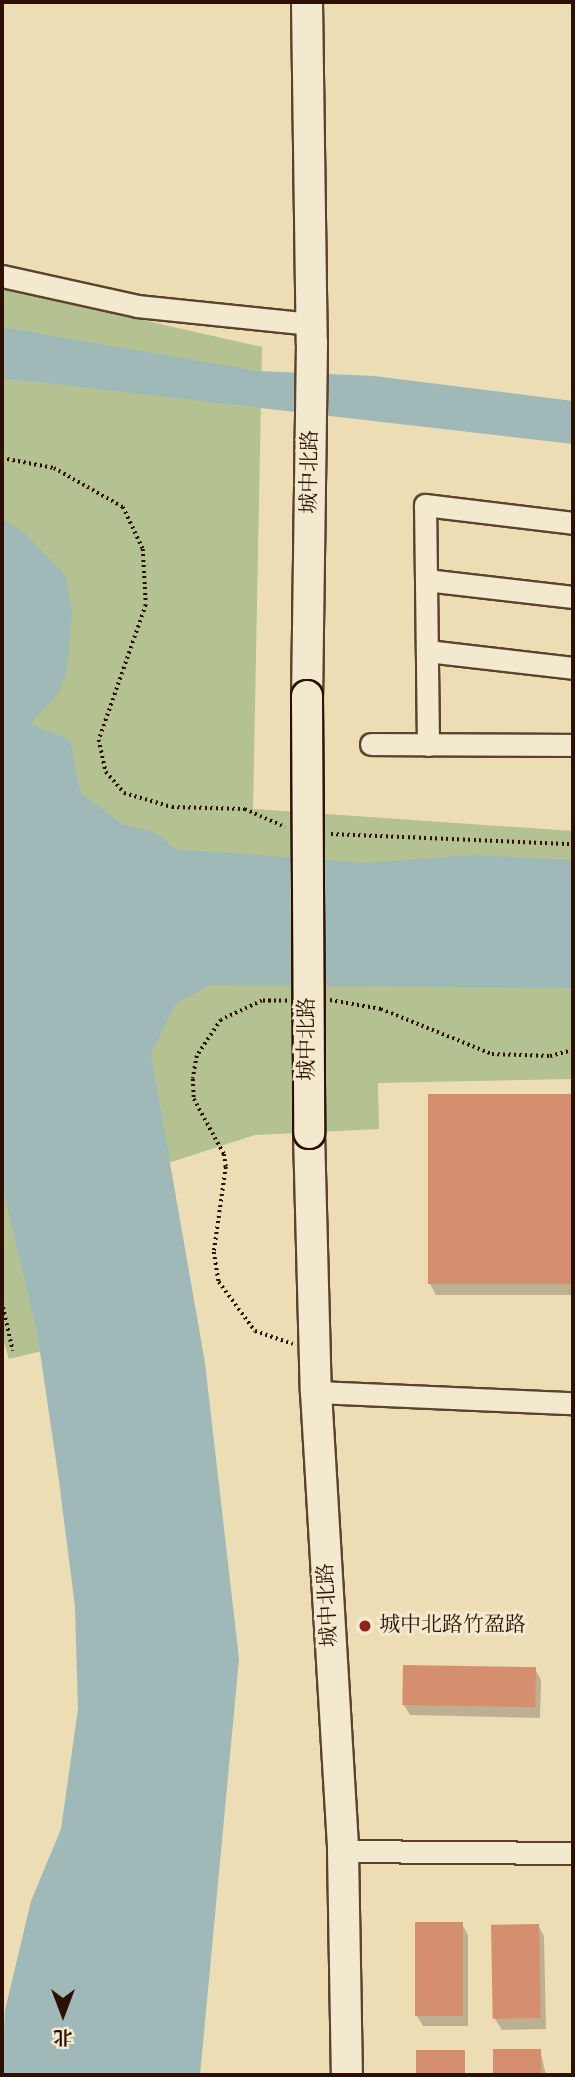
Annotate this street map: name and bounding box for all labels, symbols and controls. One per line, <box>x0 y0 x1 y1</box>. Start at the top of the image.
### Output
street label: 城中北路 <box>298 430 324 514</box>
street label: 城中北路 <box>295 997 321 1081</box>
street label: 城中北路 <box>314 1562 344 1648</box>
place label: 城中北路竹盈路 <box>379 1613 526 1639</box>
marker: 城中北路竹盈路 <box>357 1618 373 1634</box>
north arrow <box>28 1979 98 2049</box>
text: 北 <box>54 2022 73 2049</box>

